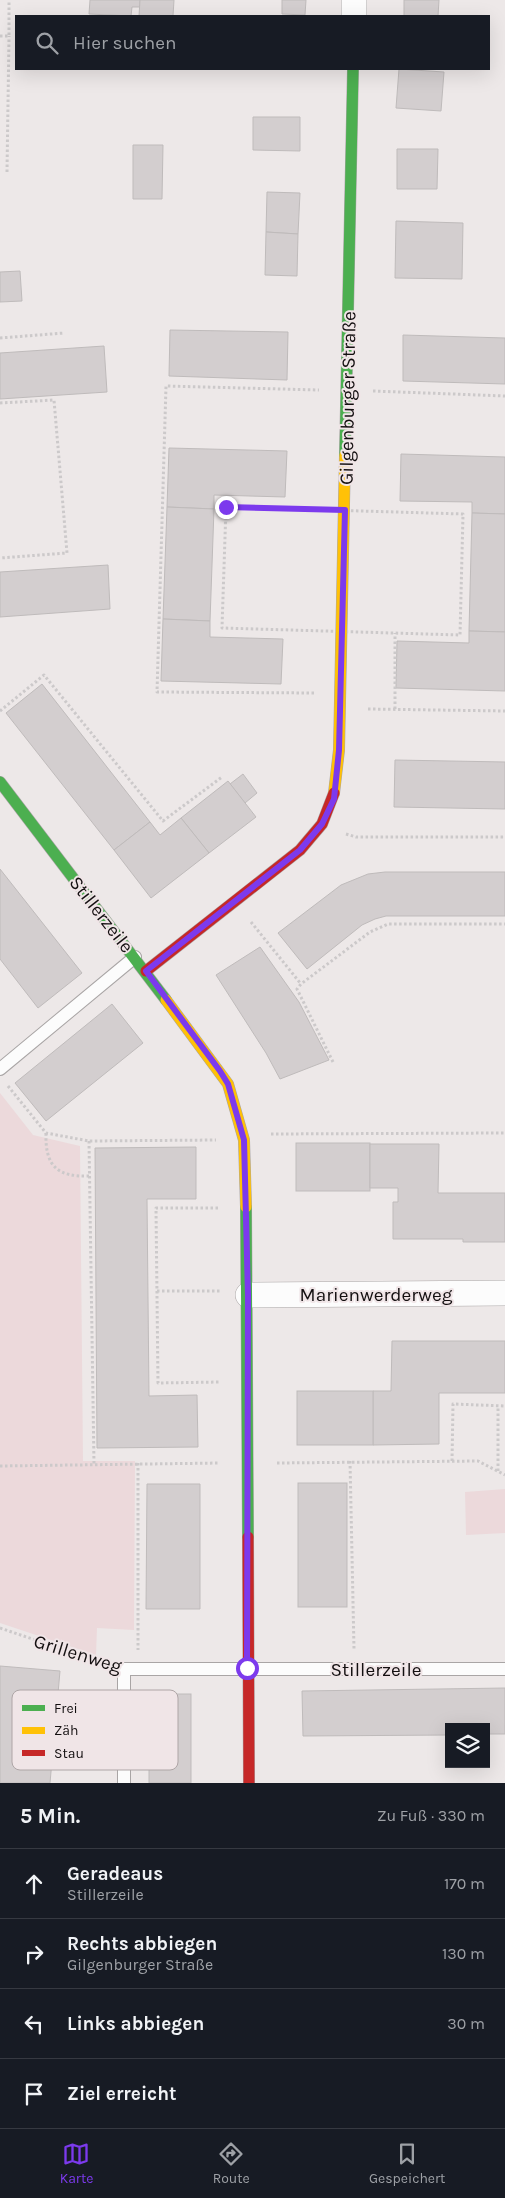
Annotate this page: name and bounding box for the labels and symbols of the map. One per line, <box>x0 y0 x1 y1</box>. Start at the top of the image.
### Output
street label: Gilgenburger Straße <box>335 311 361 485</box>
route end <box>215 496 238 519</box>
street label: Stillerzeile <box>65 872 138 957</box>
street label: Marienwerderweg <box>300 1284 453 1306</box>
street label: Grillenweg <box>31 1630 125 1678</box>
route start <box>236 1657 259 1680</box>
street label: Stillerzeile <box>330 1659 422 1681</box>
legend <box>12 1690 178 1770</box>
text: Frei <box>54 1700 78 1717</box>
text: Zäh <box>54 1722 78 1739</box>
text: Stau <box>54 1745 84 1762</box>

